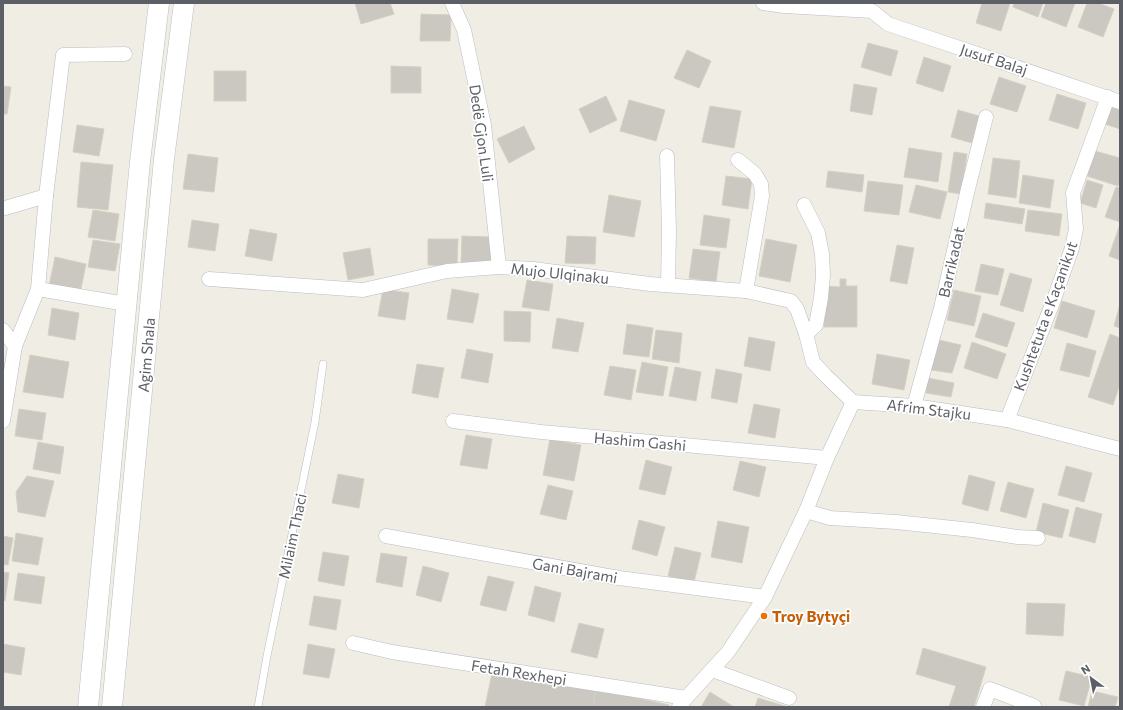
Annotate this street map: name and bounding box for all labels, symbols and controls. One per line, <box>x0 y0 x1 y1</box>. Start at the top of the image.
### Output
street label: Jusuf Balaj <box>958 40 1030 78</box>
street label: Dedë Gjon Luli <box>466 83 498 183</box>
street label: Barrikadat <box>934 225 968 299</box>
street label: Kushtetuta e Kaçanikut <box>1010 239 1080 393</box>
street label: Mujo Ulqinaku <box>510 259 610 287</box>
street label: Agim Shala <box>134 317 158 393</box>
street label: Afrim Stajku <box>886 395 972 423</box>
street label: Hashim Gashi <box>593 428 687 454</box>
street label: Milaim Thaci <box>274 492 310 580</box>
street label: Gani Bajrami <box>531 554 619 586</box>
place label: Troy Bytyçi <box>772 607 850 625</box>
marker: Troy Bytyçi <box>759 611 769 621</box>
street label: Fetah Rexhepi <box>470 656 568 688</box>
north arrow <box>1071 658 1111 698</box>
text: N <box>1078 661 1092 677</box>

